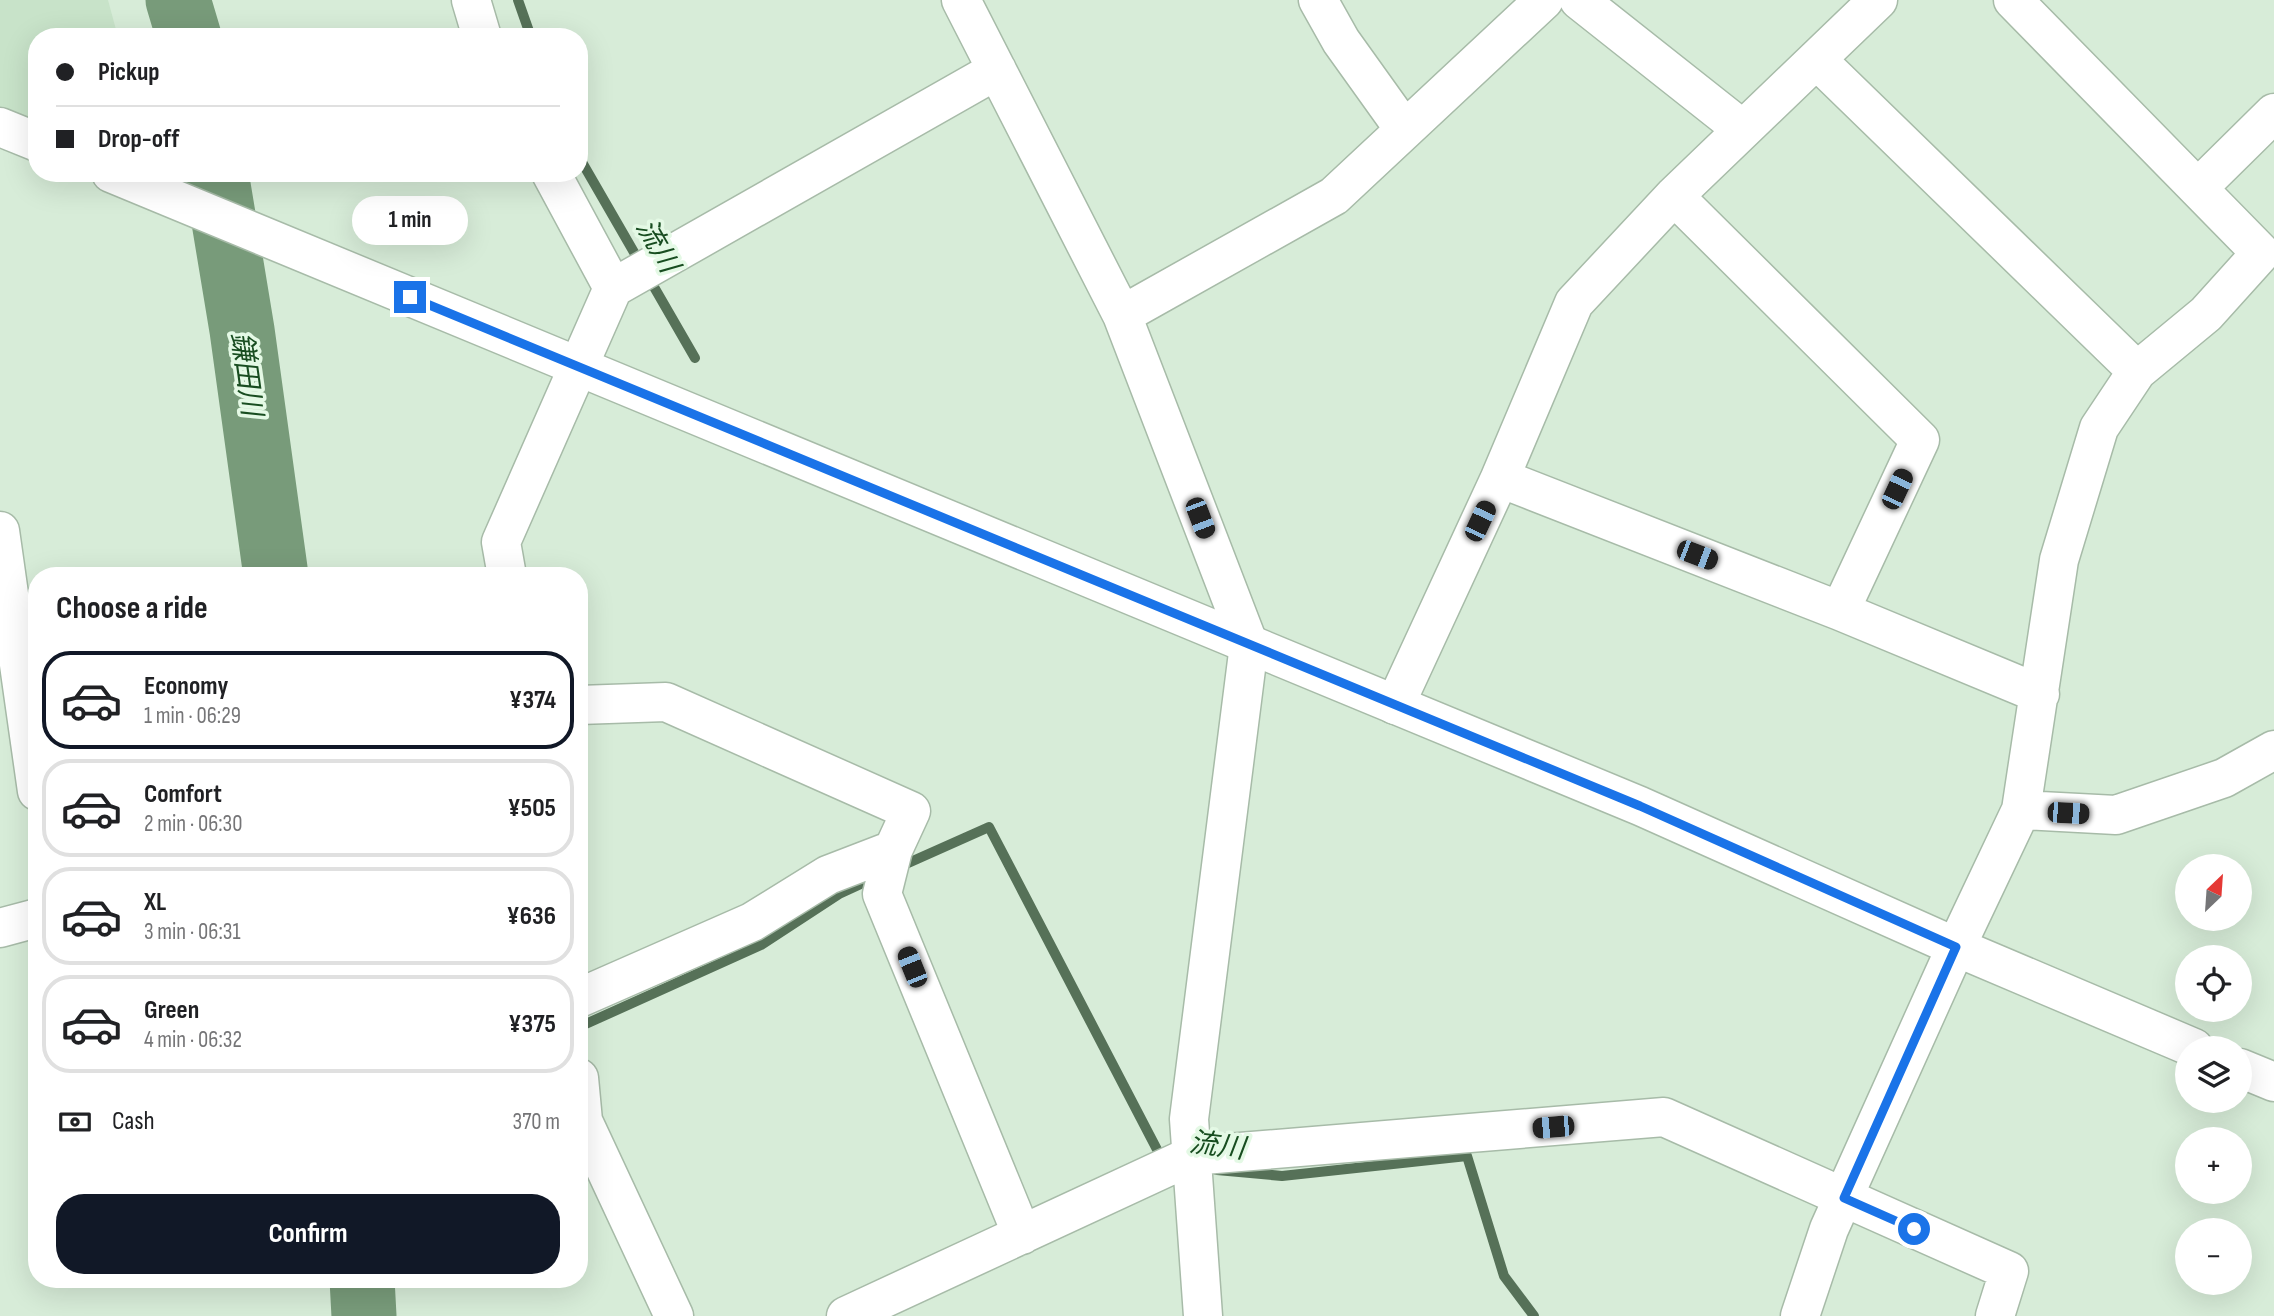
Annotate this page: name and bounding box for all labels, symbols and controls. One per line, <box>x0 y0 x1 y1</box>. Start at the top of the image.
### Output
text: Pickup <box>98 57 160 88</box>
text: Drop-off <box>98 124 179 155</box>
callout: 1 min <box>352 196 468 244</box>
text: 1 min <box>389 206 431 234</box>
water label: 流川 <box>629 213 687 281</box>
route end <box>394 281 426 313</box>
water label: 鎌田川 <box>224 330 269 421</box>
car <box>1879 466 1916 512</box>
car <box>1183 495 1218 541</box>
car <box>1462 498 1499 544</box>
car <box>1674 538 1721 572</box>
text: Choose a ride <box>56 589 208 628</box>
icon: car <box>60 669 123 732</box>
text: Economy <box>144 671 228 702</box>
text: ¥374 <box>509 685 556 716</box>
text: 1 min · 06:29 <box>144 702 241 730</box>
icon: car <box>60 777 123 840</box>
text: Comfort <box>144 779 222 810</box>
text: ¥505 <box>507 793 556 824</box>
car <box>2047 801 2090 825</box>
text: 2 min · 06:30 <box>144 810 243 838</box>
north arrow <box>2175 854 2252 931</box>
map controls <box>2175 854 2252 1295</box>
icon: car <box>60 885 123 948</box>
text: XL <box>144 887 166 918</box>
text: ¥636 <box>507 901 556 932</box>
text: 3 min · 06:31 <box>144 918 240 946</box>
car <box>895 944 930 990</box>
button: locate <box>2175 945 2252 1022</box>
icon: car <box>60 993 123 1056</box>
text: Green <box>144 995 199 1026</box>
text: ¥375 <box>508 1009 556 1040</box>
text: 4 min · 06:32 <box>144 1026 242 1054</box>
button: layers <box>2175 1036 2252 1113</box>
icon: cash <box>56 1103 94 1141</box>
text: Cash <box>112 1106 155 1137</box>
text: 370 m <box>513 1108 560 1136</box>
car <box>1532 1115 1575 1139</box>
water label: 流川 <box>1187 1126 1250 1166</box>
button: + <box>2175 1127 2252 1204</box>
button: Confirm <box>56 1194 560 1274</box>
route start <box>1898 1213 1930 1245</box>
button: − <box>2175 1218 2252 1295</box>

